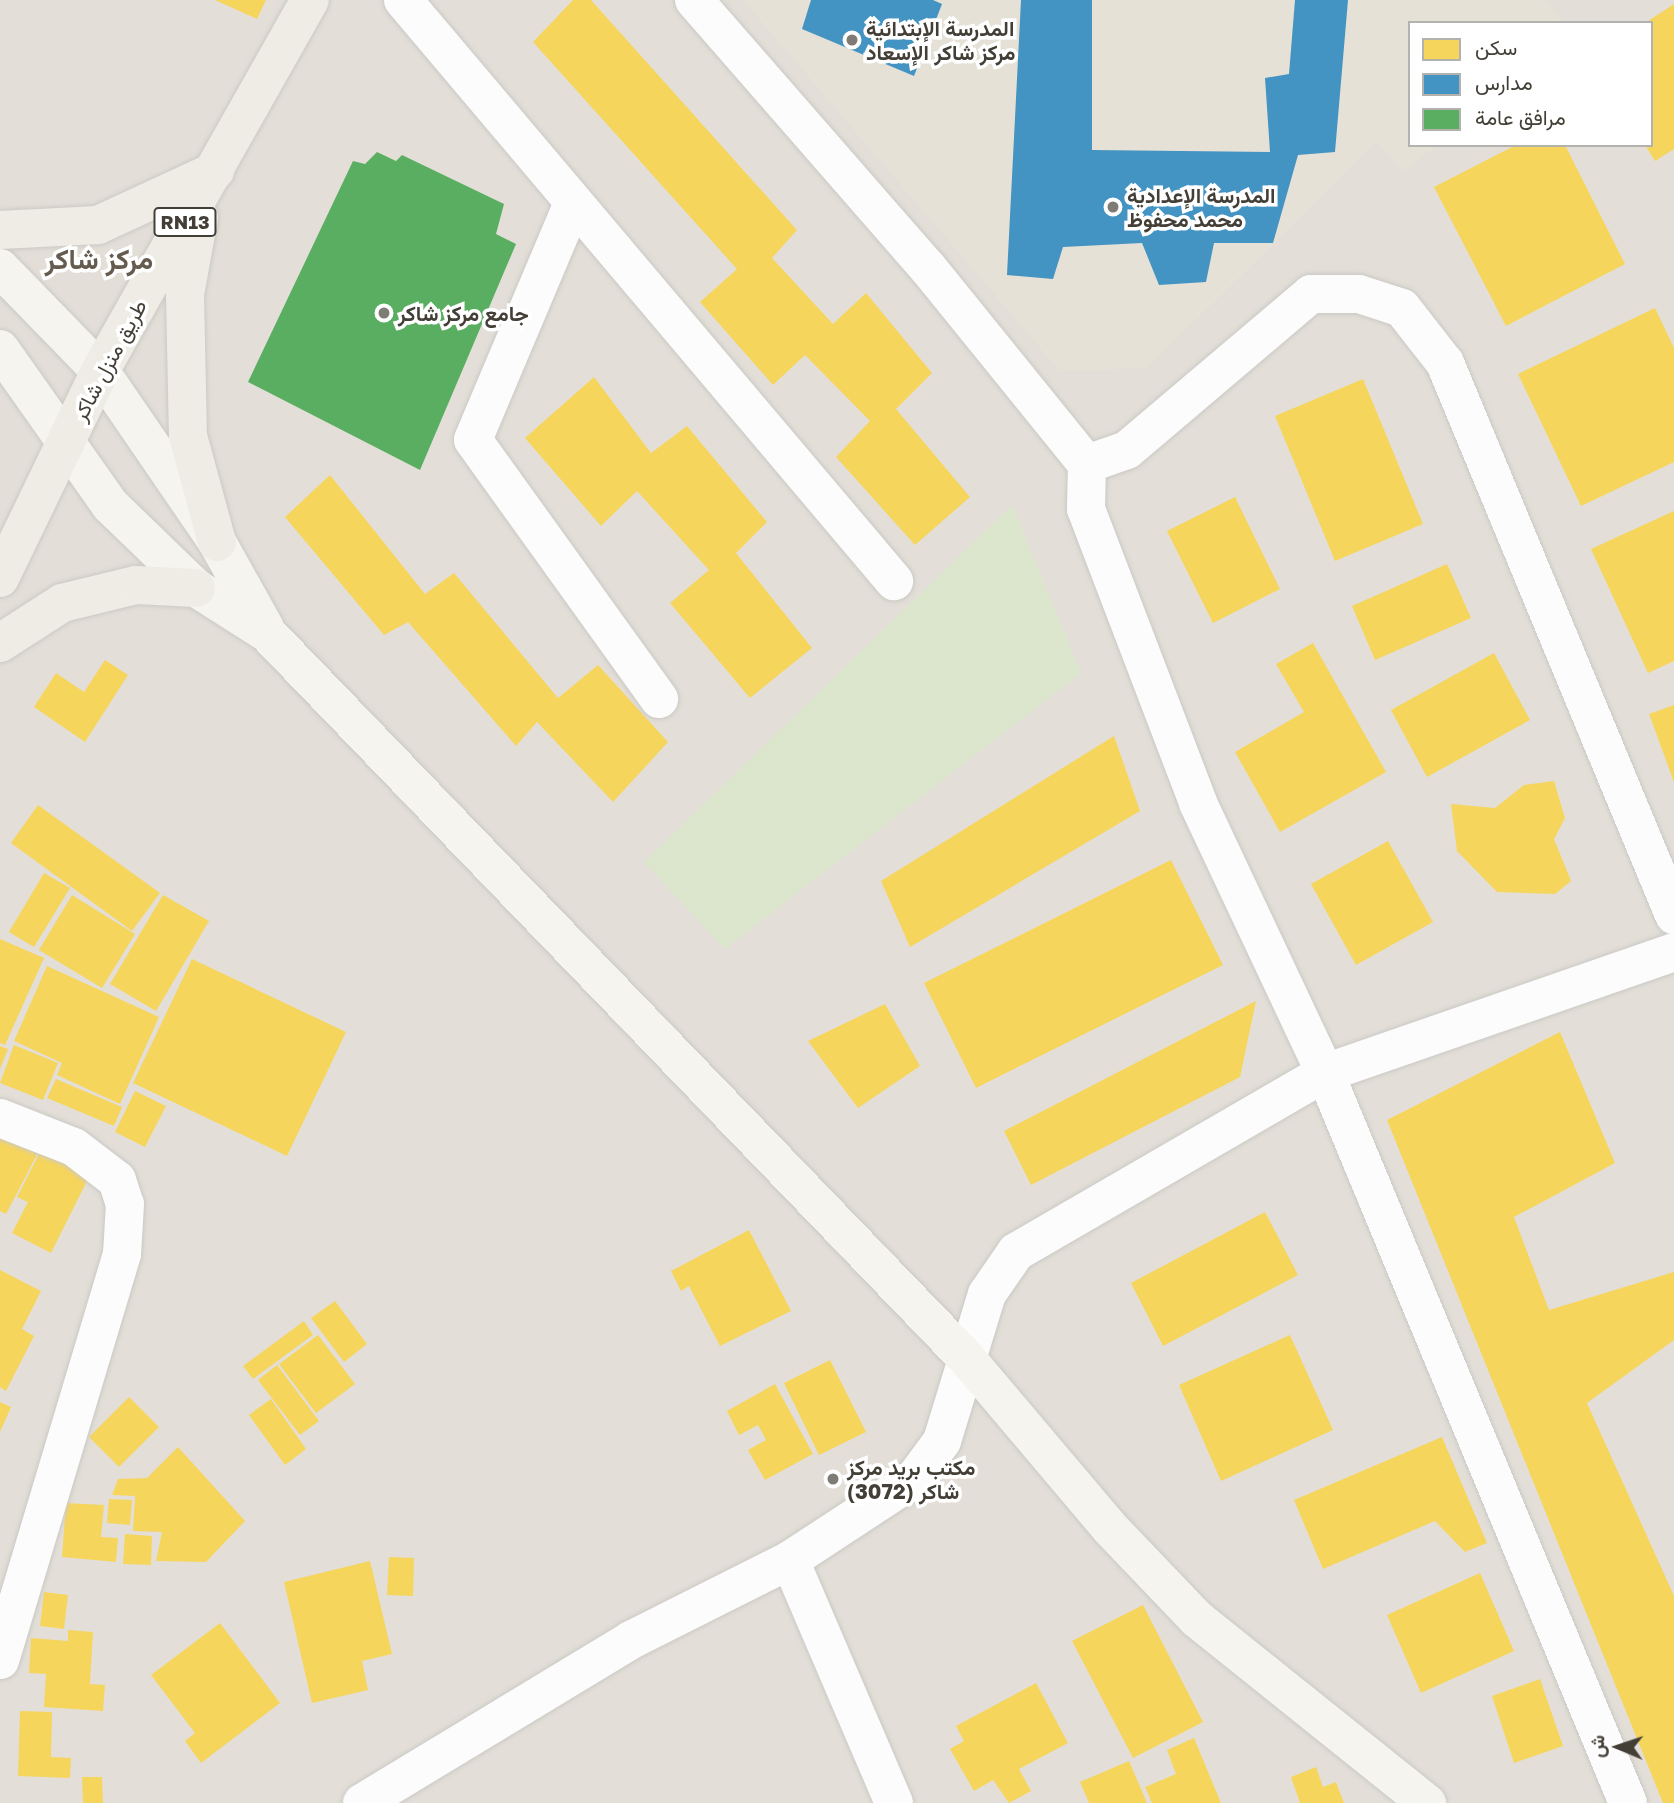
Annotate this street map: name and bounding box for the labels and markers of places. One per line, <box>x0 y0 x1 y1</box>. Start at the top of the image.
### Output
place label: المدرسة الإبتدائية مركز شاكر الإسعاد <box>866 15 1015 65</box>
marker: المدرسة الإبتدائية مركز شاكر الإسعاد <box>844 32 860 48</box>
place label: المدرسة الإعدادية محمد محفوظ <box>1127 182 1276 232</box>
marker: المدرسة الإعدادية محمد محفوظ <box>1105 199 1121 215</box>
place label: جامع مركز شاكر <box>398 300 529 326</box>
marker: جامع مركز شاكر <box>376 305 392 321</box>
place label: مكتب بريد مركز شاكر (3072) <box>847 1454 975 1504</box>
marker: مكتب بريد مركز شاكر (3072) <box>825 1471 841 1487</box>

